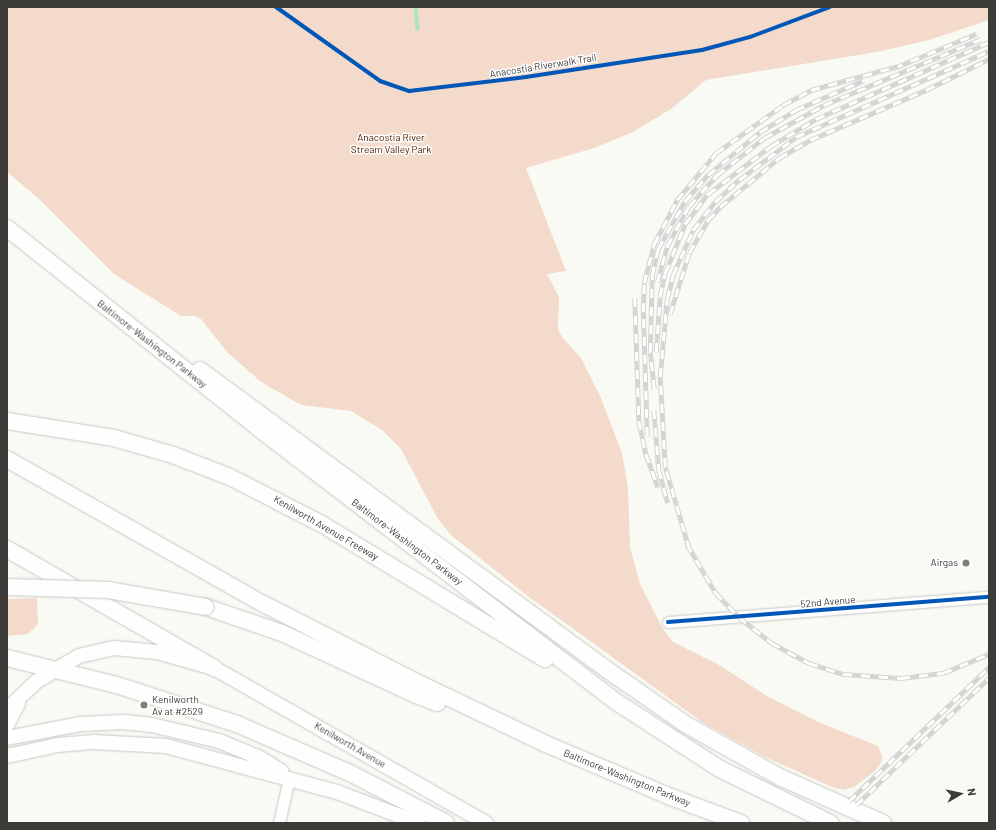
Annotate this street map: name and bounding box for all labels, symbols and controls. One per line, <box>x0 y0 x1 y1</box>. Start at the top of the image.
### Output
street label: Anacostia Riverwalk Trail <box>489 52 597 80</box>
park label: Anacostia River Stream Valley Park <box>351 131 431 154</box>
street label: Baltimore-Washington Parkway <box>95 297 209 391</box>
street label: Kenilworth Avenue Freeway <box>271 493 381 563</box>
street label: Baltimore-Washington Parkway <box>349 496 465 588</box>
place label: Airgas <box>931 557 958 569</box>
marker: Airgas <box>961 558 971 568</box>
street label: 52nd Avenue <box>800 594 856 610</box>
place label: Kenilworth Av at #2529 <box>152 693 203 716</box>
marker: Kenilworth Av at #2529 <box>139 700 149 710</box>
street label: Kenilworth Avenue <box>312 720 388 770</box>
street label: Baltimore-Washington Parkway <box>562 747 692 809</box>
north arrow <box>940 774 980 814</box>
text: N <box>965 787 979 797</box>

